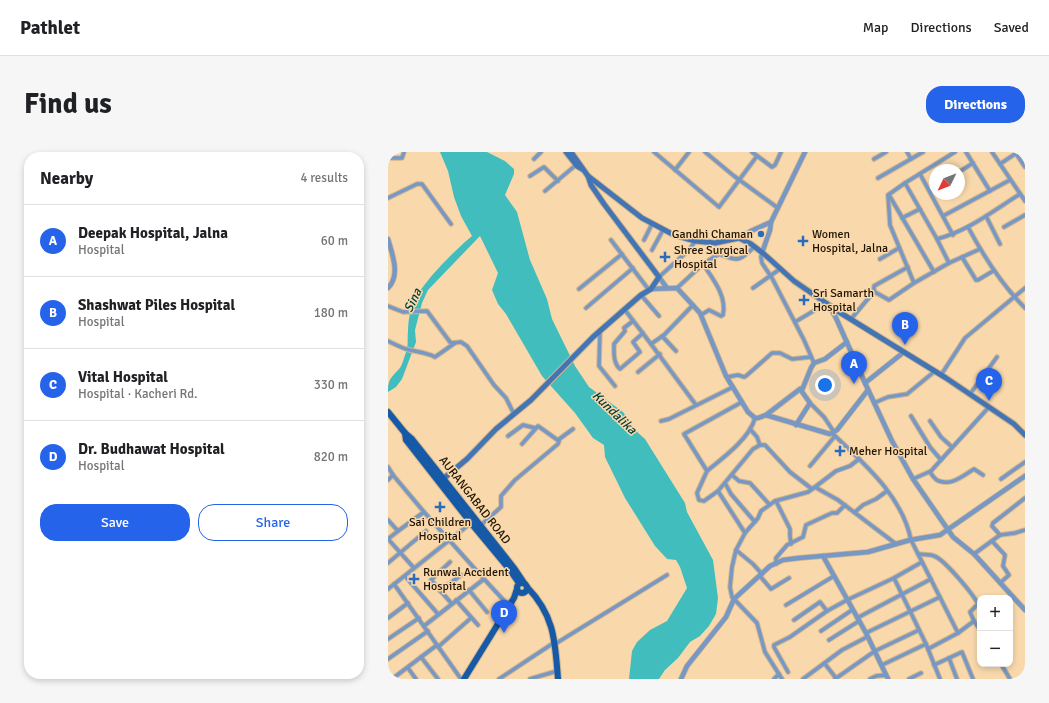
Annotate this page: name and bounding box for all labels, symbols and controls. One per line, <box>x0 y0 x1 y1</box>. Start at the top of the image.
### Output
text: Pathlet <box>20 16 80 40</box>
text: Map <box>863 19 889 36</box>
text: Directions <box>911 19 972 36</box>
text: Saved <box>994 19 1029 36</box>
button: Directions <box>926 86 1025 123</box>
text: Find us <box>24 87 112 121</box>
north arrow <box>929 164 965 200</box>
text: Nearby <box>40 168 93 189</box>
text: 4 results <box>300 170 348 186</box>
text: Deepak Hospital, Jalna <box>78 224 228 242</box>
place label: Gandhi Chaman <box>672 227 753 242</box>
place label: Women Hospital, Jalna <box>812 227 888 256</box>
marker: Gandhi Chaman <box>756 229 766 239</box>
text: A <box>49 233 57 249</box>
text: 60 m <box>321 233 348 249</box>
marker: Women Hospital, Jalna <box>797 235 809 247</box>
text: Hospital <box>78 242 125 258</box>
place label: Shree Surgical Hospital <box>674 243 749 272</box>
marker: Shree Surgical Hospital <box>659 251 671 263</box>
water label: Sina <box>400 286 425 315</box>
place label: Sri Samarth Hospital <box>813 286 874 315</box>
marker: Sri Samarth Hospital <box>798 294 810 306</box>
text: Shashwat Piles Hospital <box>78 296 235 314</box>
text: B <box>49 305 57 321</box>
text: 180 m <box>314 305 348 321</box>
pin: B <box>892 312 918 345</box>
text: Hospital <box>78 314 125 330</box>
pin: A <box>841 351 867 384</box>
text: Vital Hospital <box>78 368 168 386</box>
pin: C <box>976 368 1002 401</box>
your location <box>815 375 835 395</box>
text: C <box>49 377 57 393</box>
text: 330 m <box>314 377 348 393</box>
text: Hospital · Kacheri Rd. <box>78 386 198 402</box>
water label: Kundalika <box>589 388 640 438</box>
text: Dr. Budhawat Hospital <box>78 440 225 458</box>
place label: Meher Hospital <box>849 444 928 459</box>
marker: Meher Hospital <box>834 445 846 457</box>
text: D <box>49 449 57 465</box>
text: 820 m <box>314 449 348 465</box>
street label: AURANGABAD ROAD <box>436 453 514 548</box>
text: Hospital <box>78 458 125 474</box>
marker: Sai Children Hospital <box>434 501 446 513</box>
button: Save <box>40 504 190 541</box>
button: Share <box>198 504 348 541</box>
place label: Sai Children Hospital <box>409 515 471 544</box>
place label: Runwal Accident Hospital <box>423 565 509 594</box>
marker: Runwal Accident Hospital <box>408 573 420 585</box>
map controls <box>977 595 1013 667</box>
button: + <box>977 595 1013 631</box>
pin: D <box>491 600 517 633</box>
button: − <box>977 631 1013 667</box>

